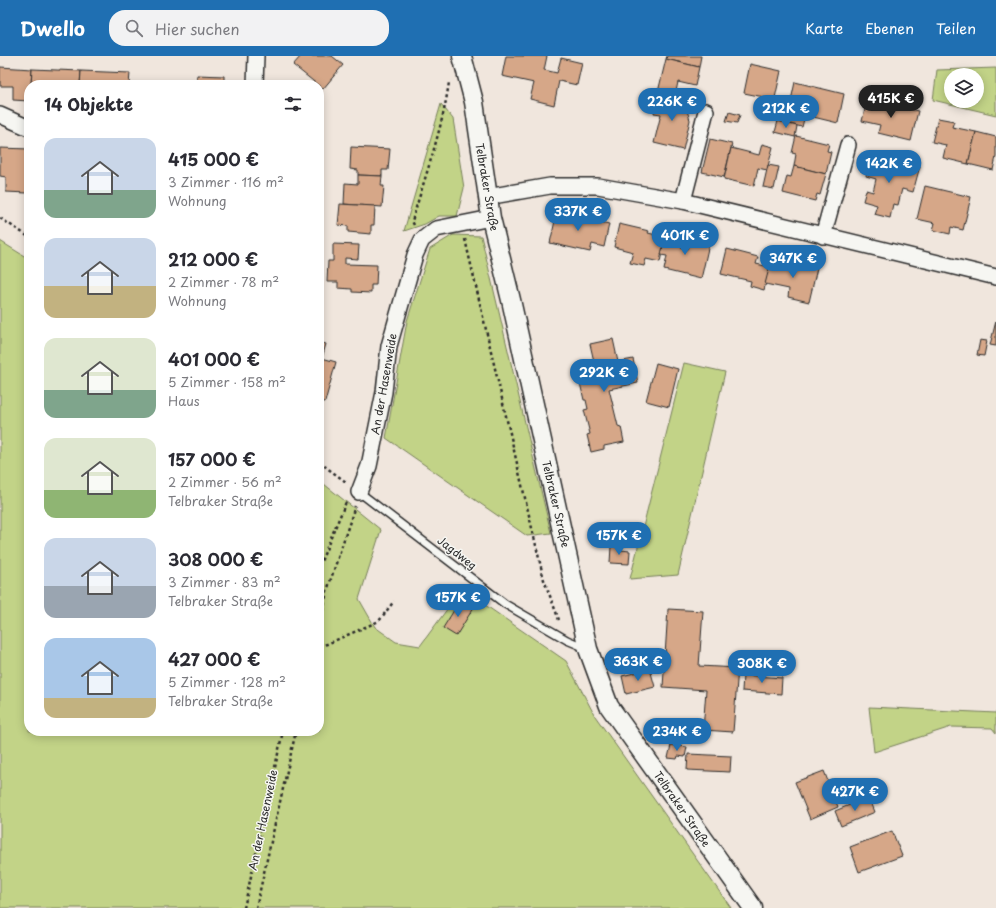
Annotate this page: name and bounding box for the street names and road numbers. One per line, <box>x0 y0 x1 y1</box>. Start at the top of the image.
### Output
street label: Telbraker Straße <box>471 142 504 233</box>
street label: An der Hasenweide <box>366 332 401 436</box>
street label: Telbraker Straße <box>538 459 575 550</box>
street label: Jagdweg <box>434 532 481 573</box>
street label: Telbraker Straße <box>650 767 715 850</box>
street label: An der Hasenweide <box>244 768 282 872</box>

